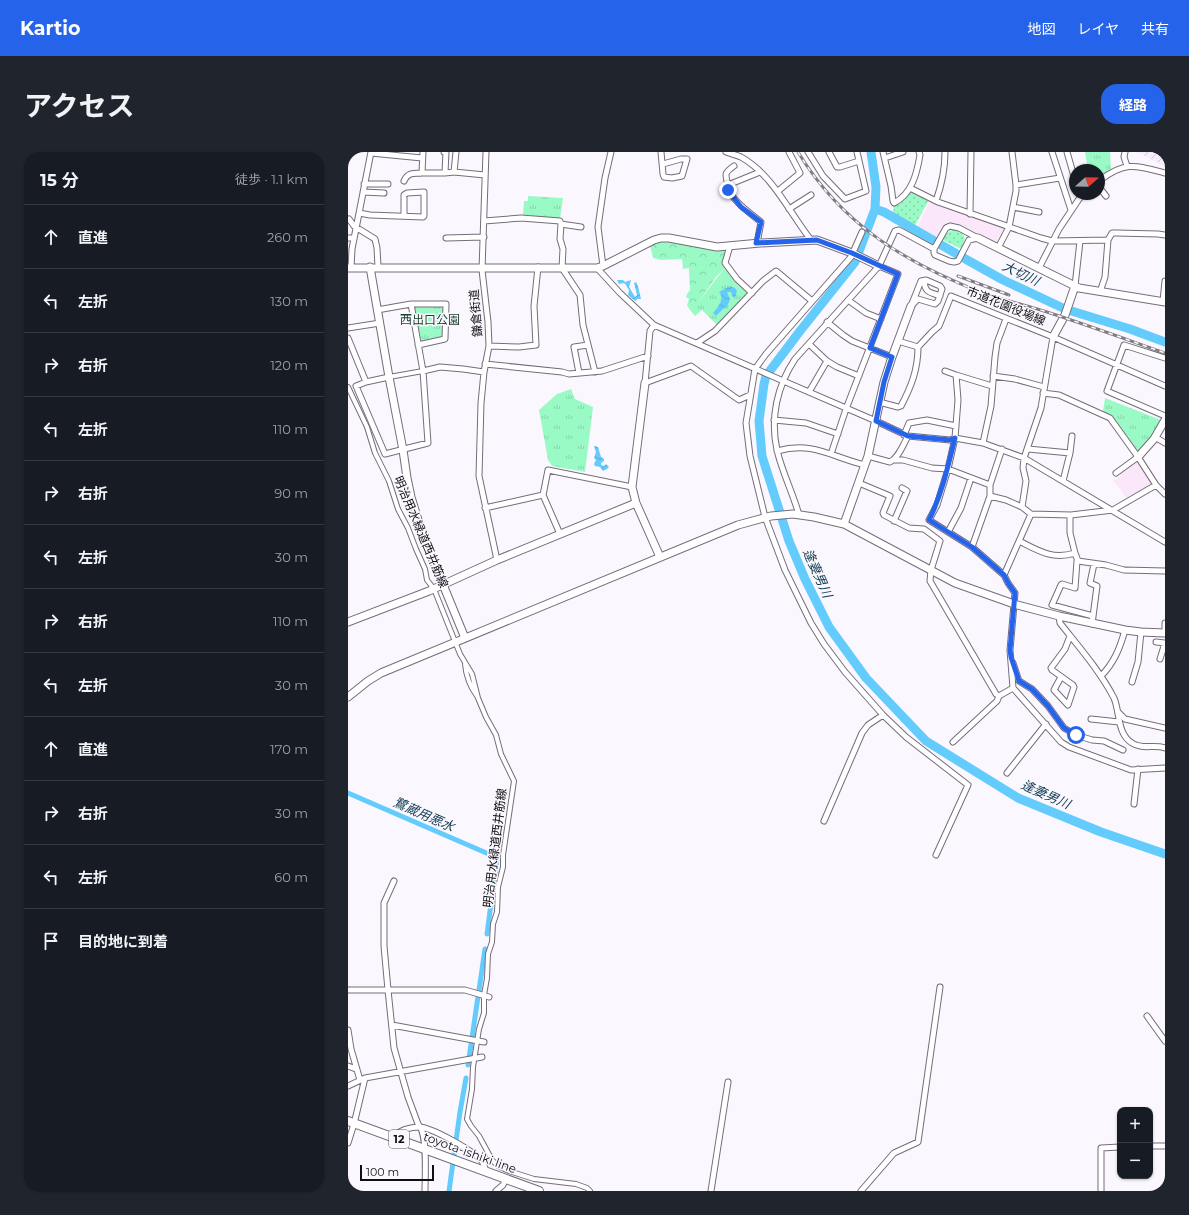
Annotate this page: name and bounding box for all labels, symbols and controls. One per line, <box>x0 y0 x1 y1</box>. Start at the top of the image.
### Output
text: Kartio <box>20 17 80 40</box>
text: 地図 <box>1027 20 1055 38</box>
text: レイヤ <box>1077 20 1119 38</box>
text: 共有 <box>1141 20 1169 38</box>
button: 経路 <box>1101 84 1165 124</box>
text: アクセス <box>24 89 135 123</box>
north arrow <box>1069 164 1105 200</box>
text: 15 分 <box>40 170 79 190</box>
text: 徒歩 · 1.1 km <box>235 171 308 187</box>
route end <box>719 181 737 199</box>
icon: ahead <box>40 226 62 248</box>
text: 直進 <box>78 228 108 247</box>
text: 260 m <box>267 229 308 245</box>
water label: 大切川 <box>1000 257 1044 290</box>
street label: 市道花園役場線 <box>964 283 1048 328</box>
street label: 鎌倉街道 <box>466 288 485 338</box>
icon: left <box>40 290 62 312</box>
text: 左折 <box>78 292 108 311</box>
text: 130 m <box>270 293 308 309</box>
park label: 西出口公園 <box>400 312 460 327</box>
icon: right <box>40 354 62 376</box>
text: 右折 <box>78 356 108 375</box>
text: 120 m <box>270 357 308 373</box>
icon: left <box>40 418 62 440</box>
text: 左折 <box>78 420 108 439</box>
text: 110 m <box>273 421 308 437</box>
street label: 明治用水緑道西井筋線 <box>391 474 452 590</box>
icon: right <box>40 482 62 504</box>
text: 右折 <box>78 484 108 503</box>
text: 90 m <box>274 485 308 501</box>
icon: left <box>40 546 62 568</box>
water label: 逢妻男川 <box>800 546 837 602</box>
text: 左折 <box>78 548 108 567</box>
text: 30 m <box>275 549 308 565</box>
icon: right <box>40 610 62 632</box>
text: 右折 <box>78 612 108 631</box>
text: 110 m <box>273 613 308 629</box>
icon: left <box>40 674 62 696</box>
text: 左折 <box>78 676 108 695</box>
text: 30 m <box>275 677 308 693</box>
route start <box>1067 726 1085 744</box>
icon: ahead <box>40 738 62 760</box>
text: 直進 <box>78 740 108 759</box>
text: 170 m <box>270 741 308 757</box>
water label: 逢妻男川 <box>1019 776 1075 813</box>
street label: 明治用水緑道西井筋線 <box>480 787 509 908</box>
water label: 鷺蔵用悪水 <box>391 793 459 835</box>
icon: right <box>40 802 62 824</box>
text: 右折 <box>78 804 108 823</box>
text: 30 m <box>275 805 308 821</box>
icon: left <box>40 866 62 888</box>
text: 左折 <box>78 868 108 887</box>
text: 60 m <box>274 869 308 885</box>
icon: arrive <box>40 930 62 952</box>
text: 目的地に到着 <box>78 932 168 951</box>
map controls <box>1117 1107 1153 1179</box>
button: + <box>1117 1107 1153 1143</box>
street label: toyota-ishiki line <box>422 1129 519 1176</box>
road number: 12 <box>389 1130 409 1148</box>
button: − <box>1117 1143 1153 1179</box>
scale bar <box>360 1163 434 1182</box>
text: 100 m <box>366 1165 399 1179</box>

